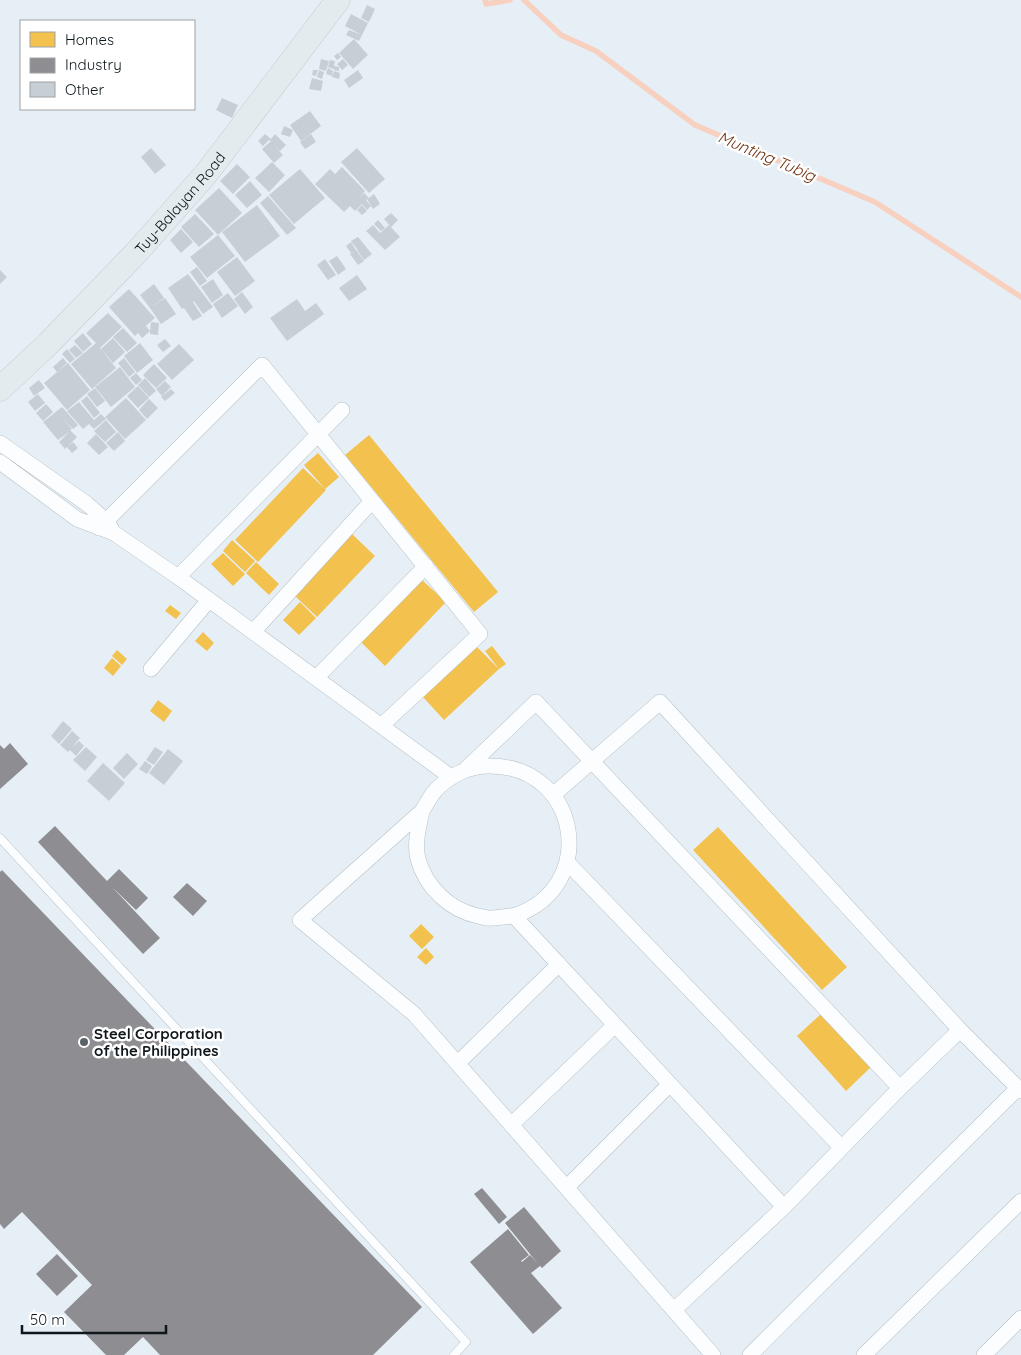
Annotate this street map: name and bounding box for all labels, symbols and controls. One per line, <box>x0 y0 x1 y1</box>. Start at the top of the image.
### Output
legend <box>20 20 195 110</box>
text: Homes <box>65 30 114 49</box>
text: Industry <box>65 55 122 74</box>
text: Other <box>65 80 105 99</box>
water label: Munting Tubig <box>715 126 820 186</box>
street label: Tuy-Balayan Road <box>130 148 229 258</box>
place label: Steel Corporation of the Philippines <box>94 1024 223 1060</box>
marker: Steel Corporation of the Philippines <box>78 1036 90 1048</box>
scale bar <box>22 1302 166 1334</box>
text: 50 m <box>30 1310 65 1329</box>

